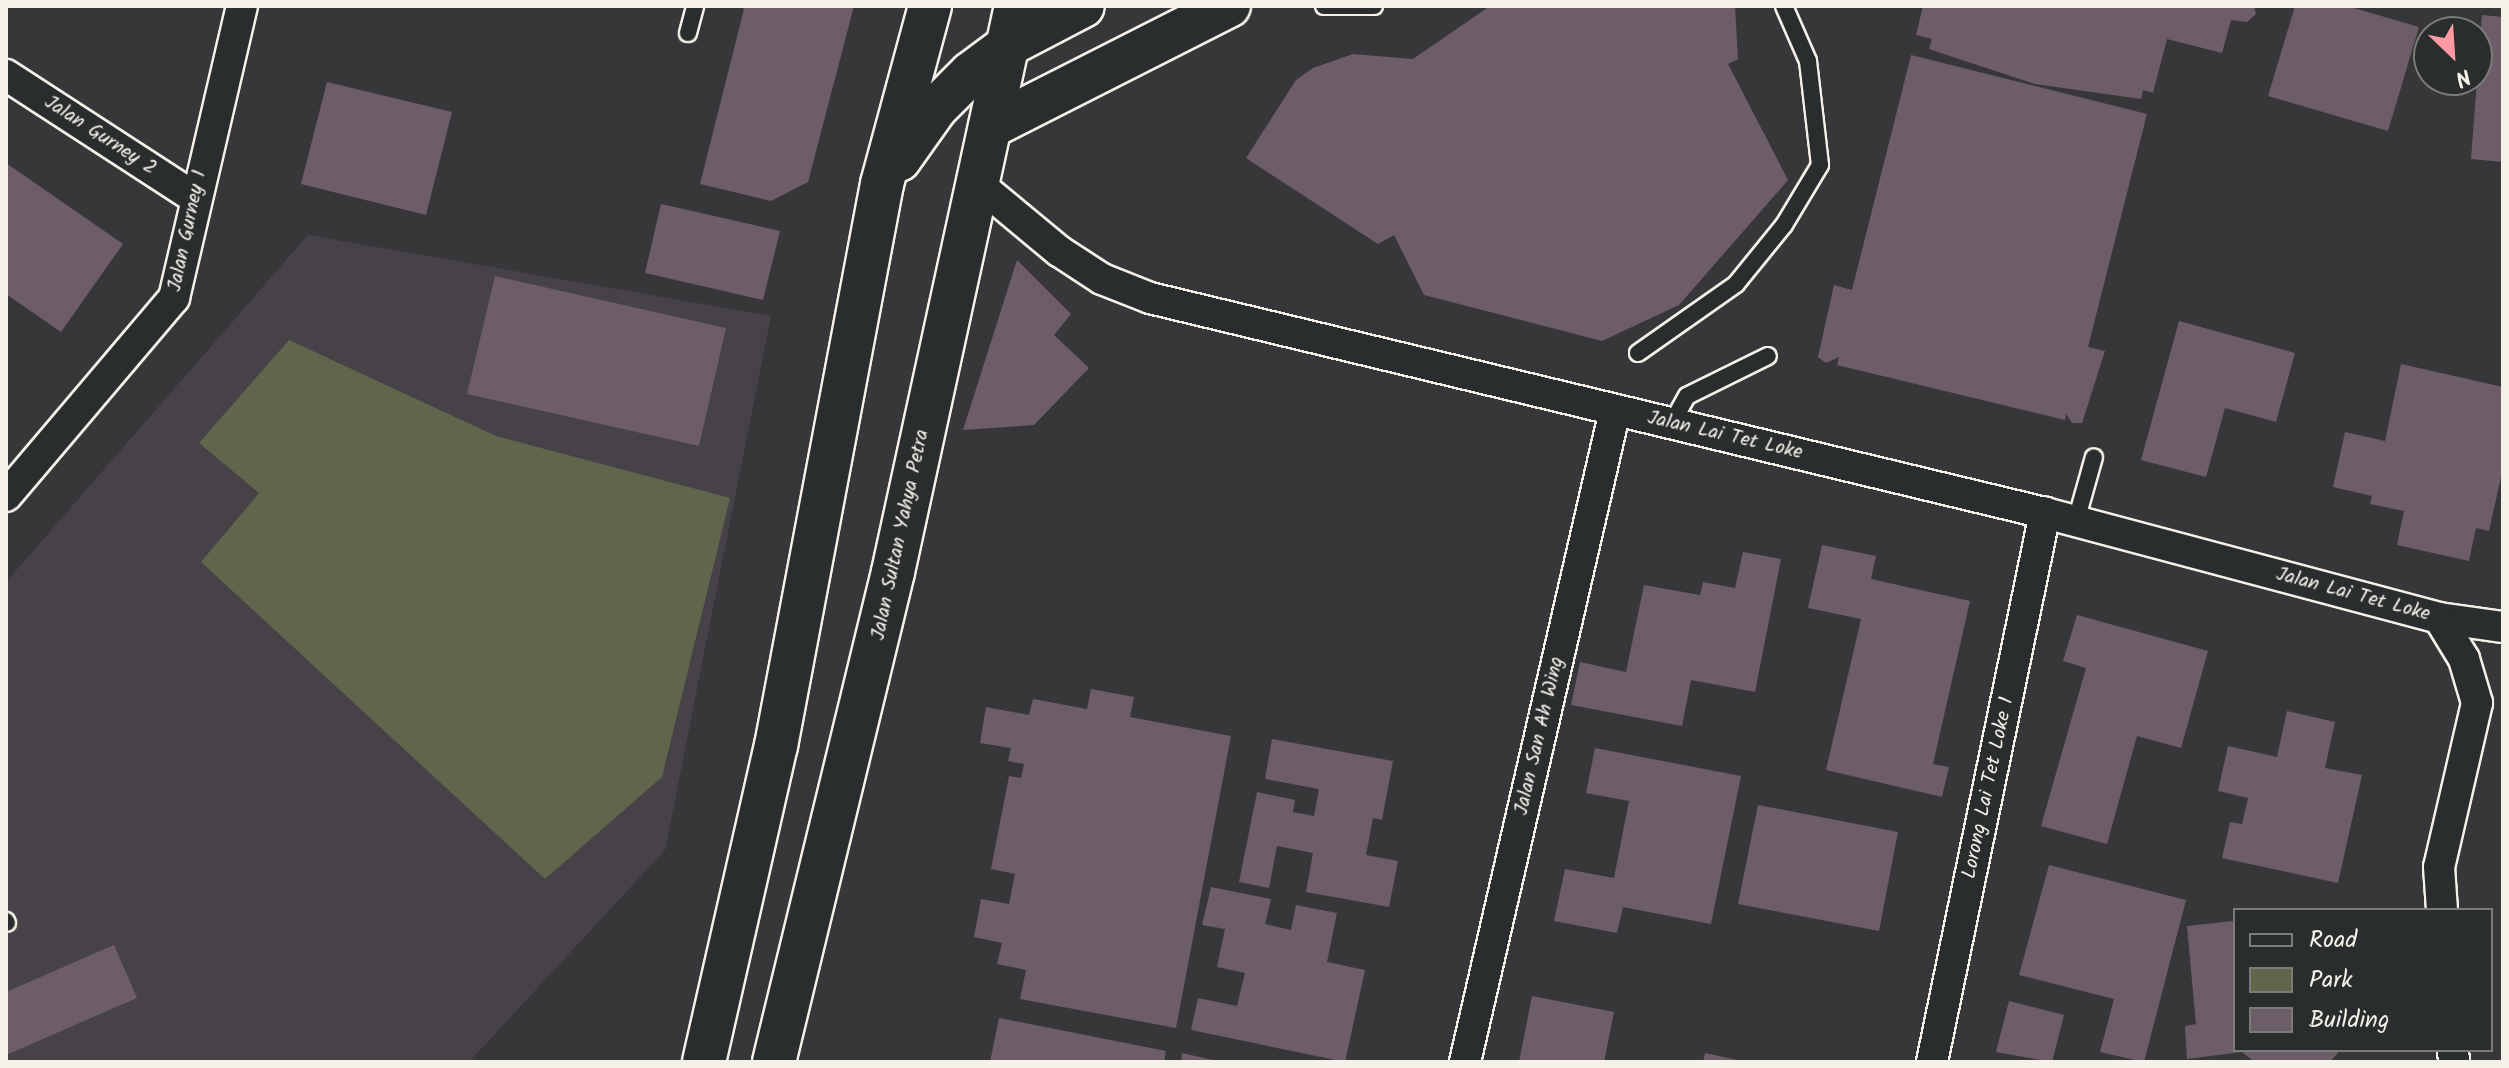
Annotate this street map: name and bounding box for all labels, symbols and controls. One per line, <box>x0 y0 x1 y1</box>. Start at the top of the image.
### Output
north arrow <box>2413 16 2493 96</box>
text: N <box>2449 58 2476 95</box>
street label: Jalan Gurney 2 <box>39 91 161 181</box>
street label: Jalan Gurney 1 <box>163 168 213 294</box>
street label: Jalan Lai Tet Loke <box>1645 406 1805 466</box>
street label: Jalan Sultan Yahya Petra <box>867 428 935 642</box>
street label: Jalan Lai Tet Loke <box>2273 563 2433 627</box>
street label: Jalan San Ah Wing <box>1510 654 1570 818</box>
street label: Lorong Lai Tet Loke 1 <box>1958 695 2020 881</box>
legend <box>2233 908 2493 1052</box>
text: Road <box>2309 921 2357 960</box>
text: Park <box>2309 961 2353 1000</box>
text: Building <box>2309 1001 2389 1040</box>

